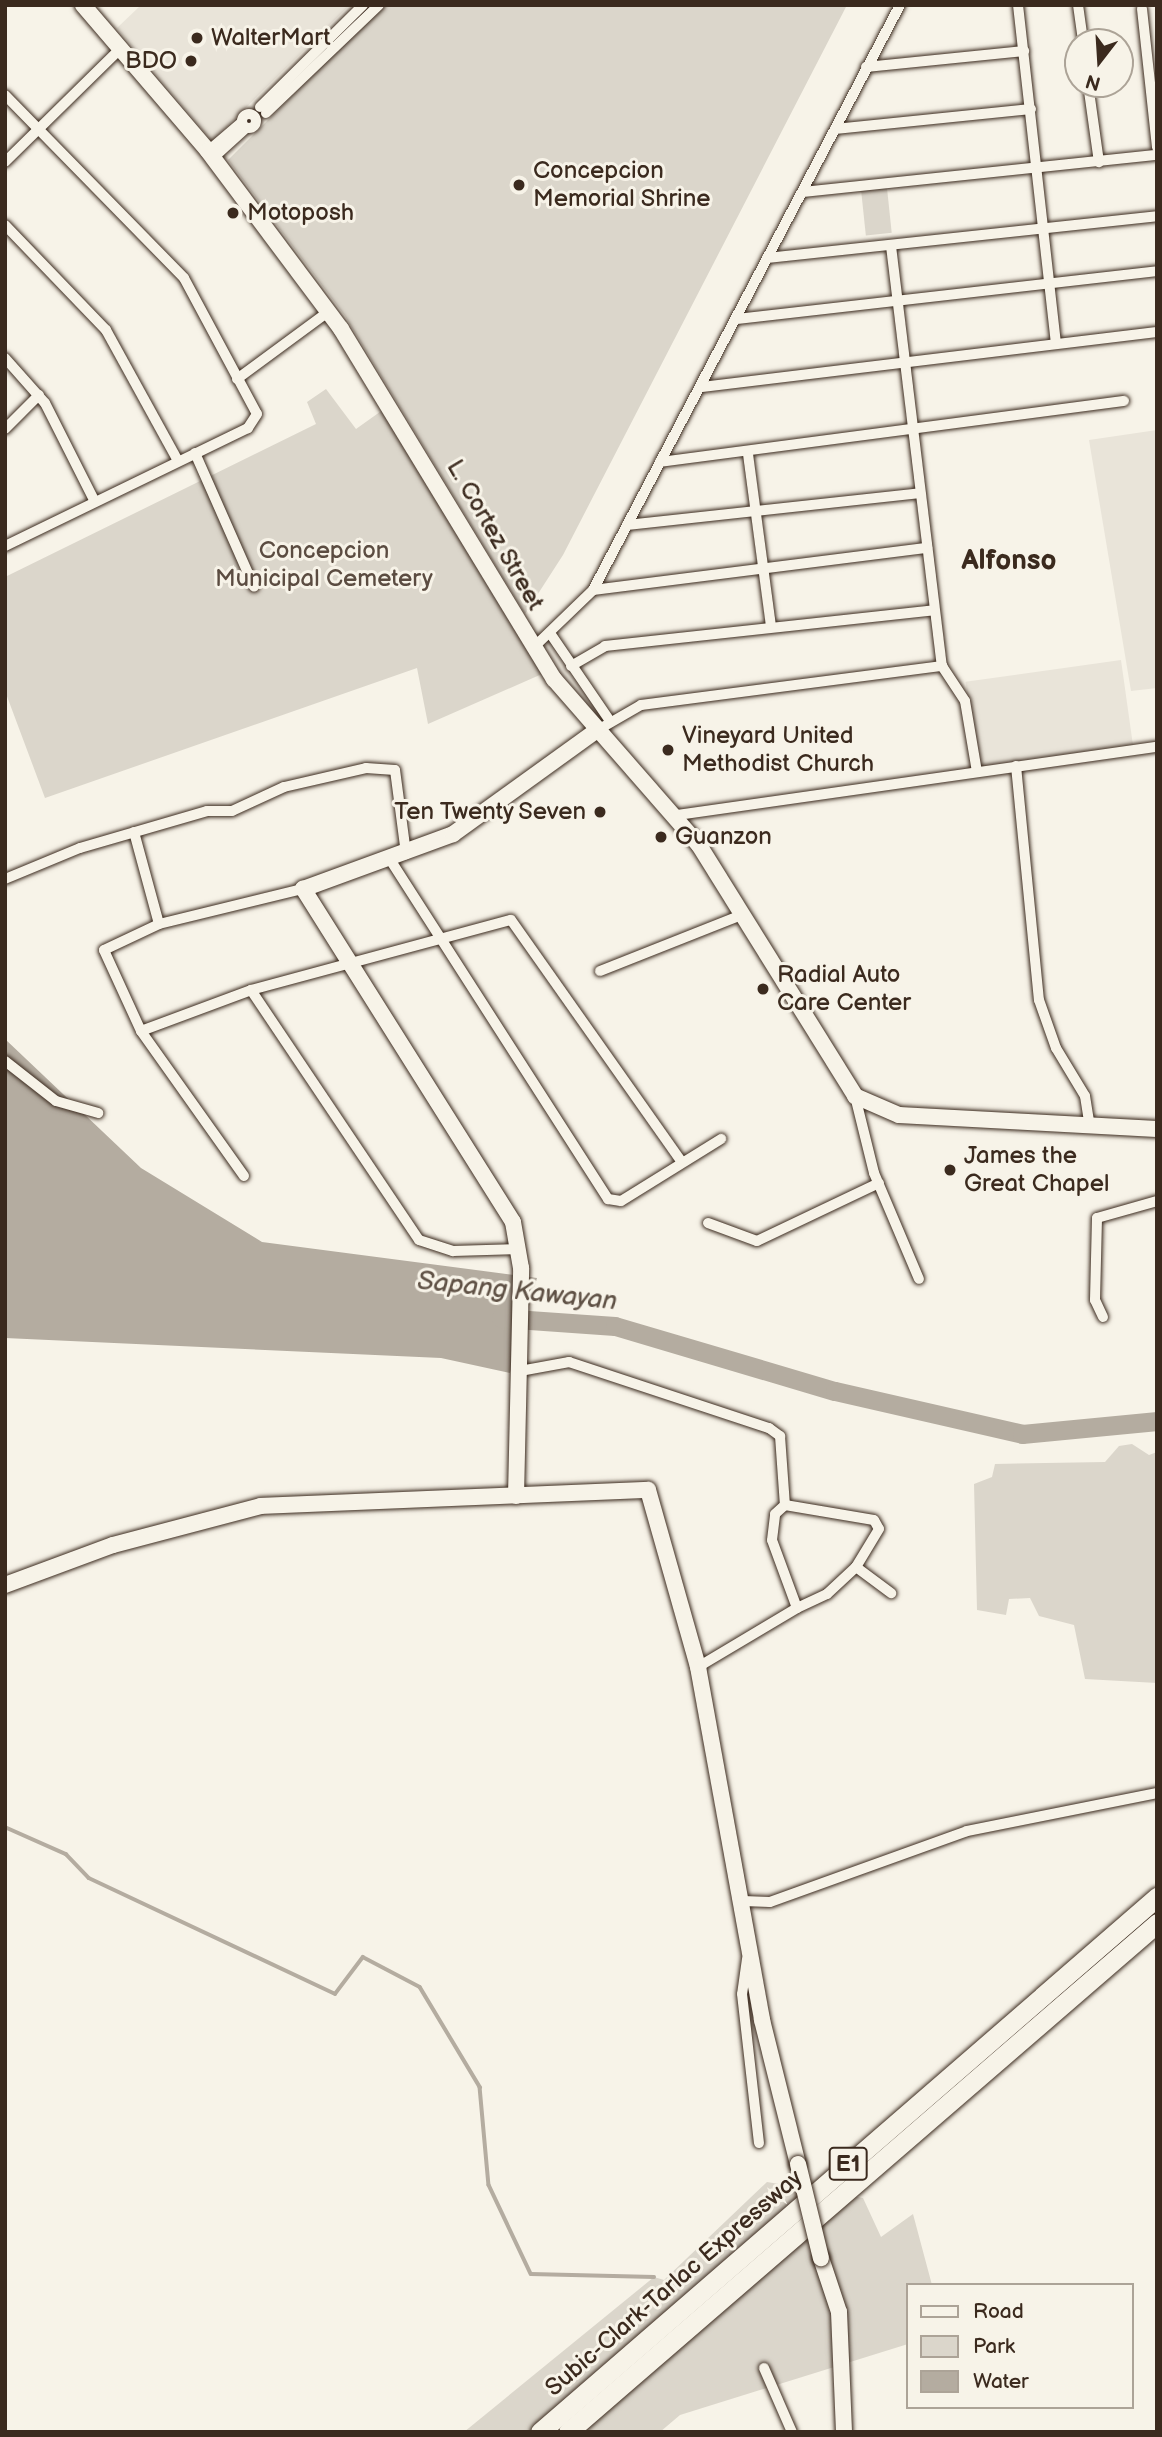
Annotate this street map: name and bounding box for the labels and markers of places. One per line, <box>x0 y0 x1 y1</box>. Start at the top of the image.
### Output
place label: WalterMart <box>211 24 331 52</box>
marker: WalterMart <box>189 30 205 46</box>
place label: BDO <box>125 47 177 75</box>
marker: BDO <box>183 53 199 69</box>
place label: Concepcion Memorial Shrine <box>533 157 711 213</box>
marker: Concepcion Memorial Shrine <box>511 177 527 193</box>
place label: Motoposh <box>247 199 354 227</box>
marker: Motoposh <box>225 205 241 221</box>
place label: Vineyard United Methodist Church <box>682 722 874 778</box>
marker: Vineyard United Methodist Church <box>660 742 676 758</box>
place label: Ten Twenty Seven <box>392 798 586 826</box>
marker: Ten Twenty Seven <box>592 804 608 820</box>
place label: Guanzon <box>675 823 772 851</box>
marker: Guanzon <box>653 829 669 845</box>
place label: Radial Auto Care Center <box>777 961 911 1017</box>
marker: Radial Auto Care Center <box>755 981 771 997</box>
place label: James the Great Chapel <box>964 1142 1109 1198</box>
marker: James the Great Chapel <box>942 1162 958 1178</box>

